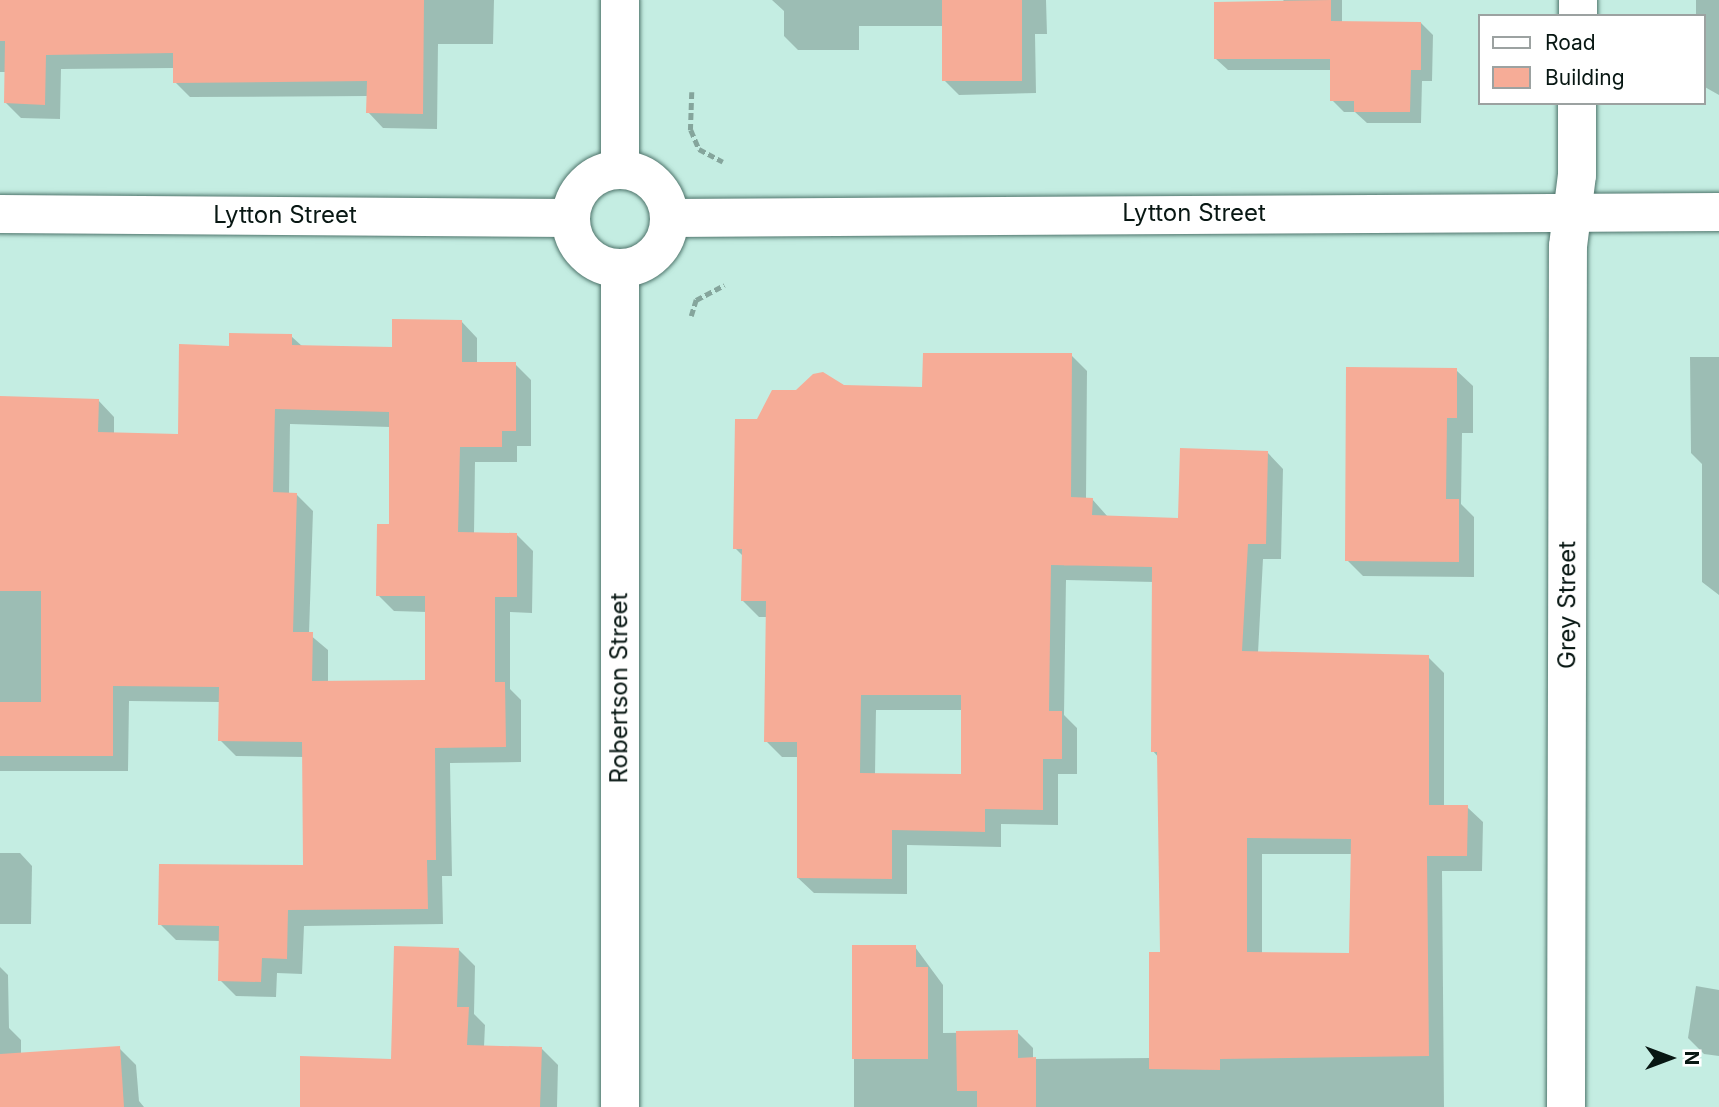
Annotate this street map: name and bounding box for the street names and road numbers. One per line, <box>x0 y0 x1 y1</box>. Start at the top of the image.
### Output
street label: Lytton Street <box>1122 199 1266 227</box>
street label: Lytton Street <box>213 201 357 229</box>
street label: Grey Street <box>1553 541 1581 669</box>
street label: Robertson Street <box>605 593 633 783</box>

